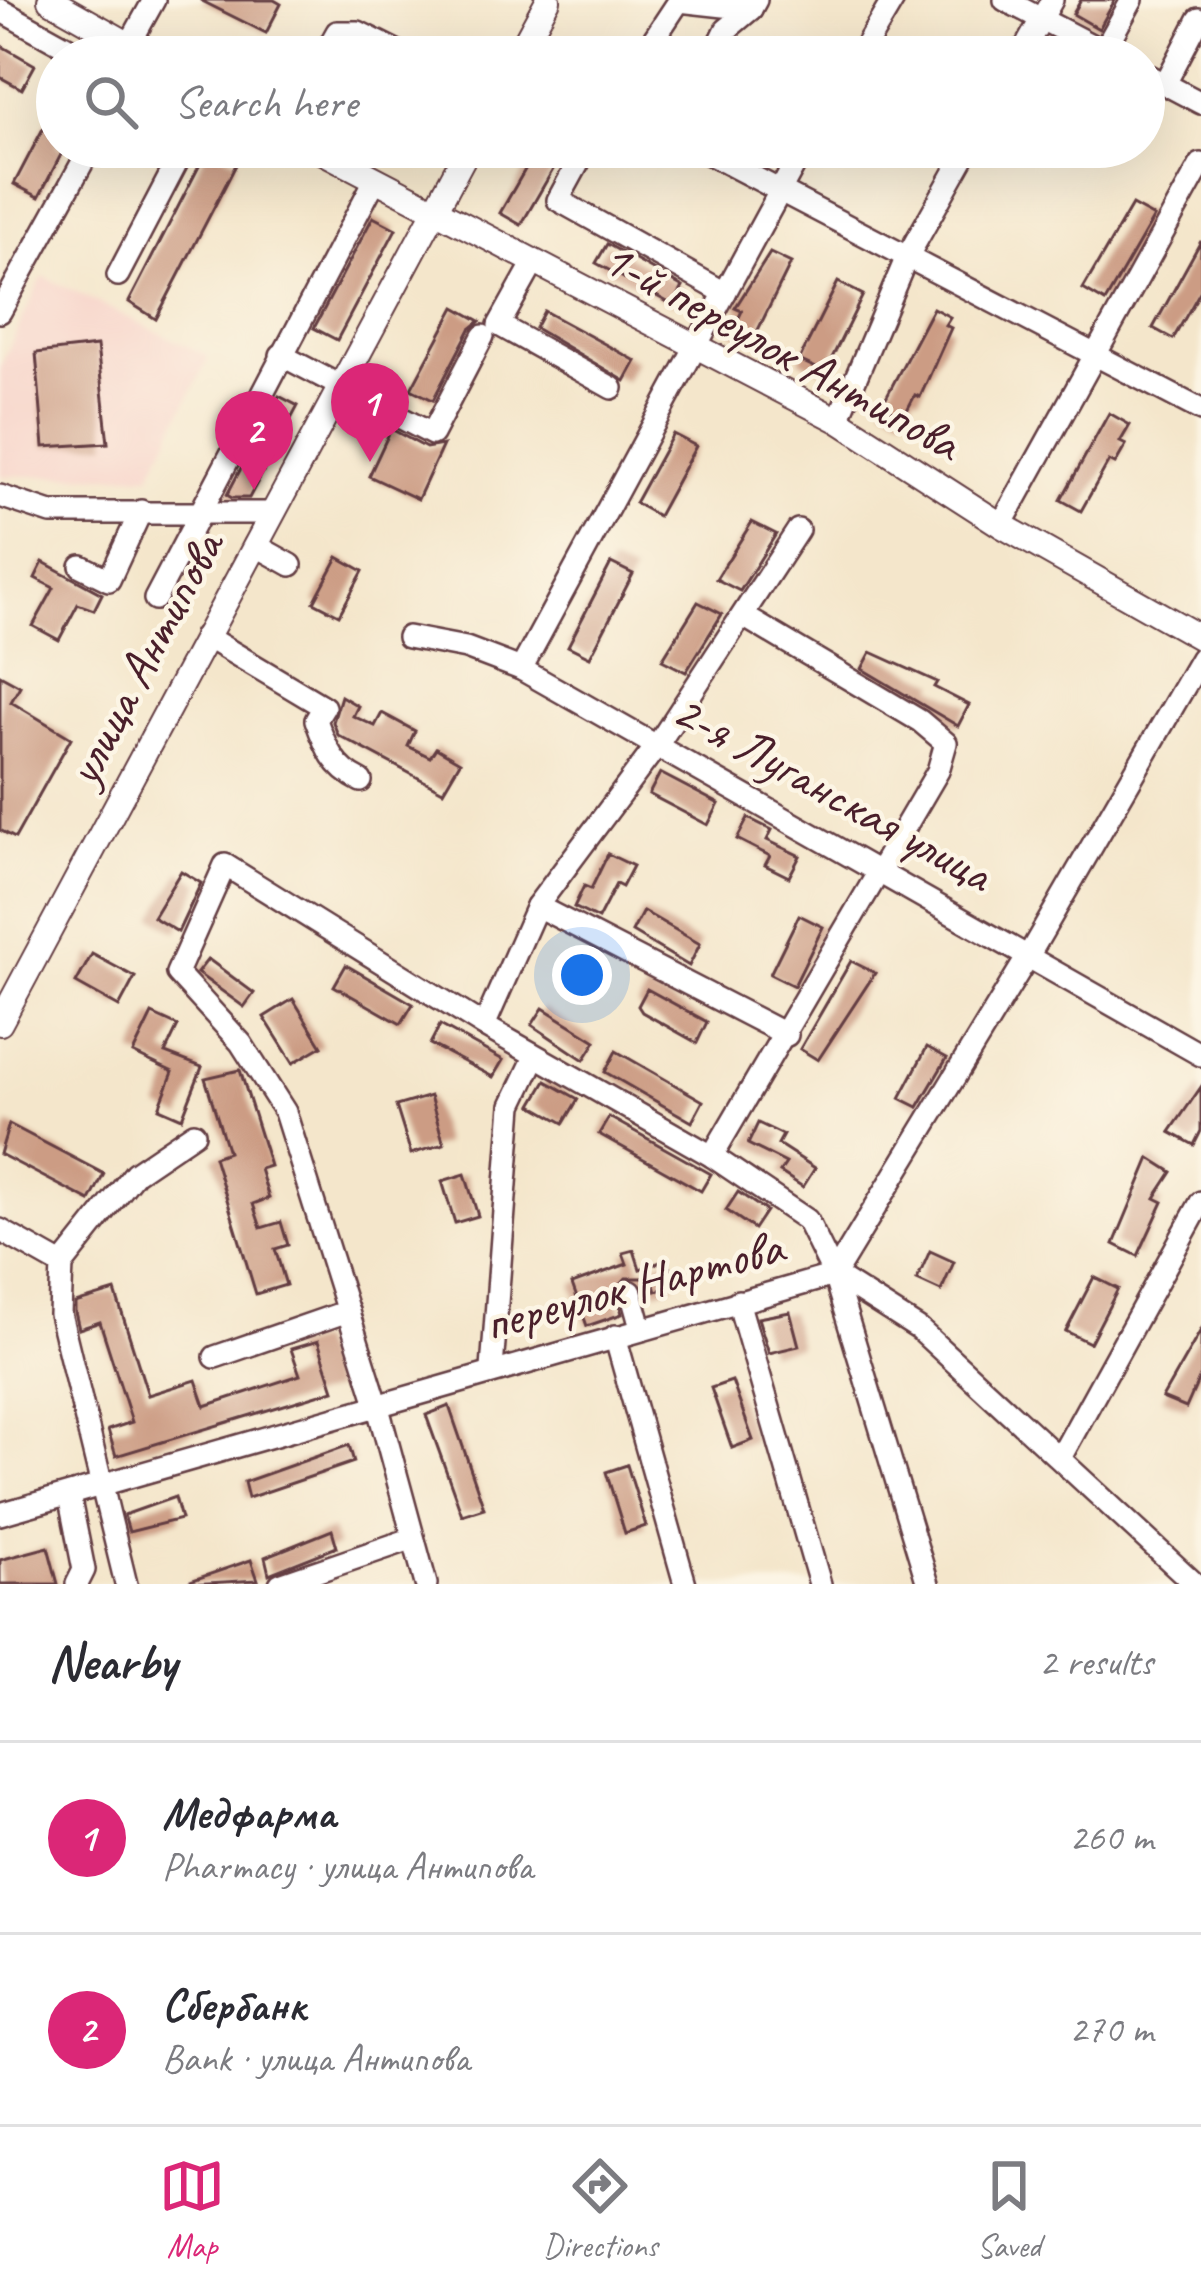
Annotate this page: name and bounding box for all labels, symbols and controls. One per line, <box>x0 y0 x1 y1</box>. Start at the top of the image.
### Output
search box <box>36 36 1165 168</box>
icon: search <box>78 69 144 135</box>
text: Search here <box>174 74 357 131</box>
street label: 1-й переулок Антипова <box>591 225 975 476</box>
pin: 1 <box>331 363 409 462</box>
pin: 2 <box>215 391 293 490</box>
street label: улица Антипова <box>49 517 239 799</box>
street label: 2-я Луганская улица <box>662 678 1006 908</box>
your location <box>552 945 612 1005</box>
street label: переулок Нартова <box>477 1213 793 1356</box>
text: Nearby <box>48 1630 176 1694</box>
text: 2 results <box>1039 1638 1153 1687</box>
text: Медфарма <box>162 1785 335 1842</box>
text: 1 <box>78 1813 96 1862</box>
text: 260 m <box>1069 1813 1153 1862</box>
text: Pharmacy · улица Антипова <box>162 1842 533 1891</box>
text: Сбербанк <box>162 1977 306 2034</box>
text: 2 <box>78 2005 96 2054</box>
text: 270 m <box>1069 2005 1153 2054</box>
text: Bank · улица Антипова <box>162 2034 469 2083</box>
tab: Map <box>159 2153 225 2267</box>
tab: Directions <box>543 2153 658 2267</box>
tab: Saved <box>976 2153 1042 2267</box>

